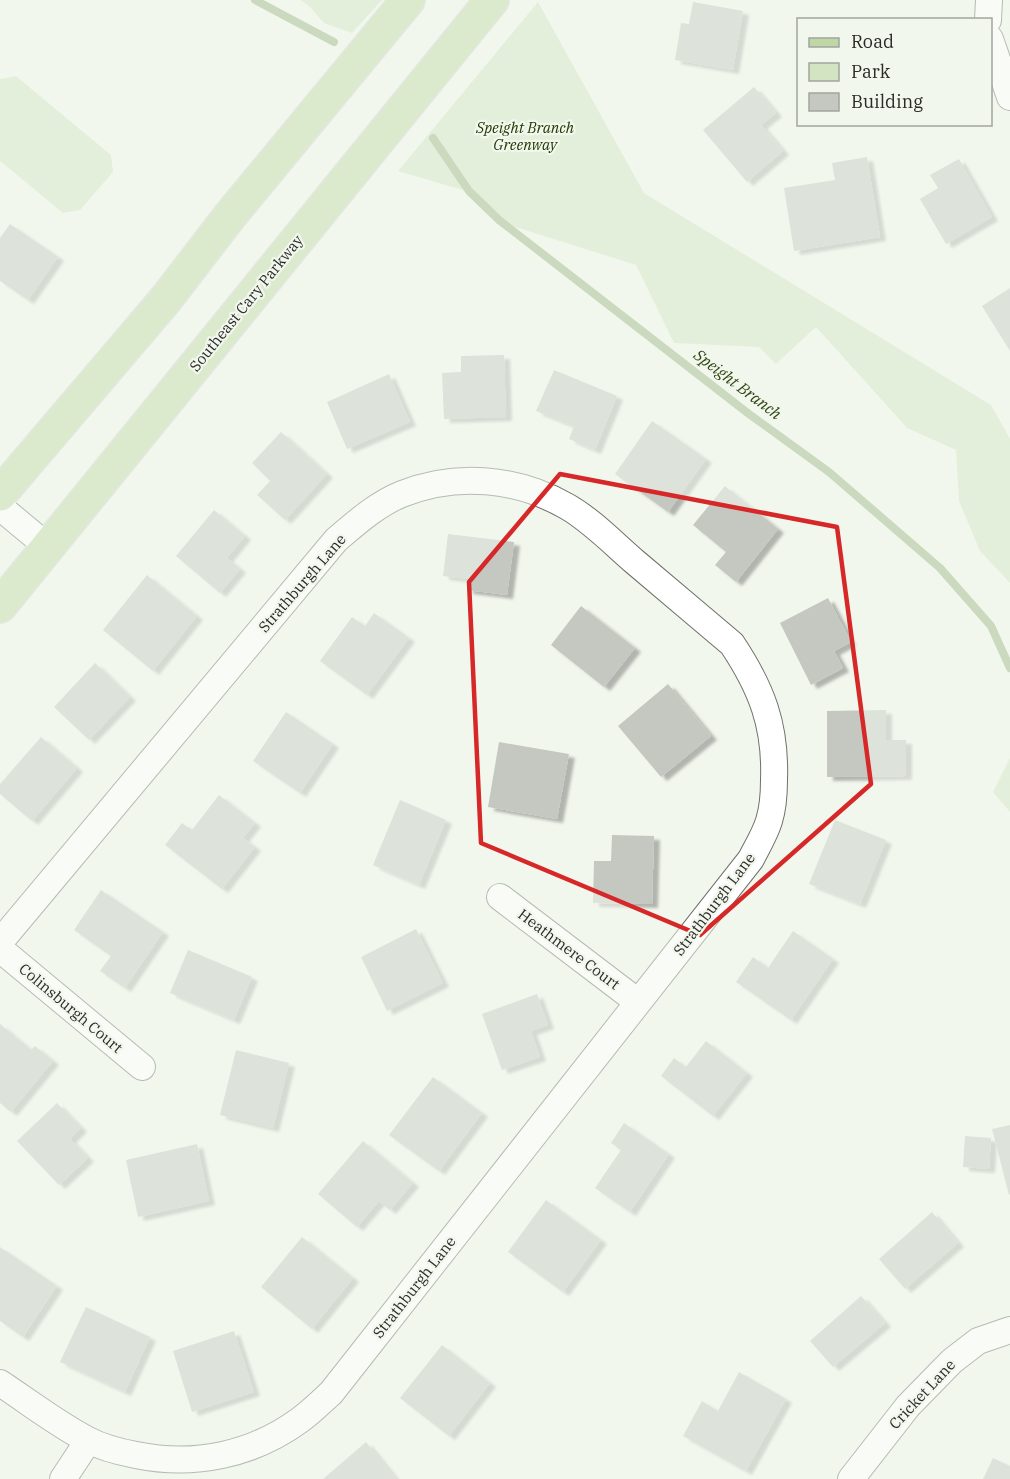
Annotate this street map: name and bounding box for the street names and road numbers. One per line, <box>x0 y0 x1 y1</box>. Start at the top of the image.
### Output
street label: Southeast Cary Parkway <box>185 231 307 375</box>
street label: Strathburgh Lane <box>254 530 350 636</box>
street label: Strathburgh Lane <box>669 849 759 959</box>
street label: Heathmere Court <box>514 905 624 993</box>
street label: Colinsburgh Court <box>15 959 127 1057</box>
street label: Strathburgh Lane <box>368 1232 460 1342</box>
street label: Cricket Lane <box>885 1355 959 1433</box>

